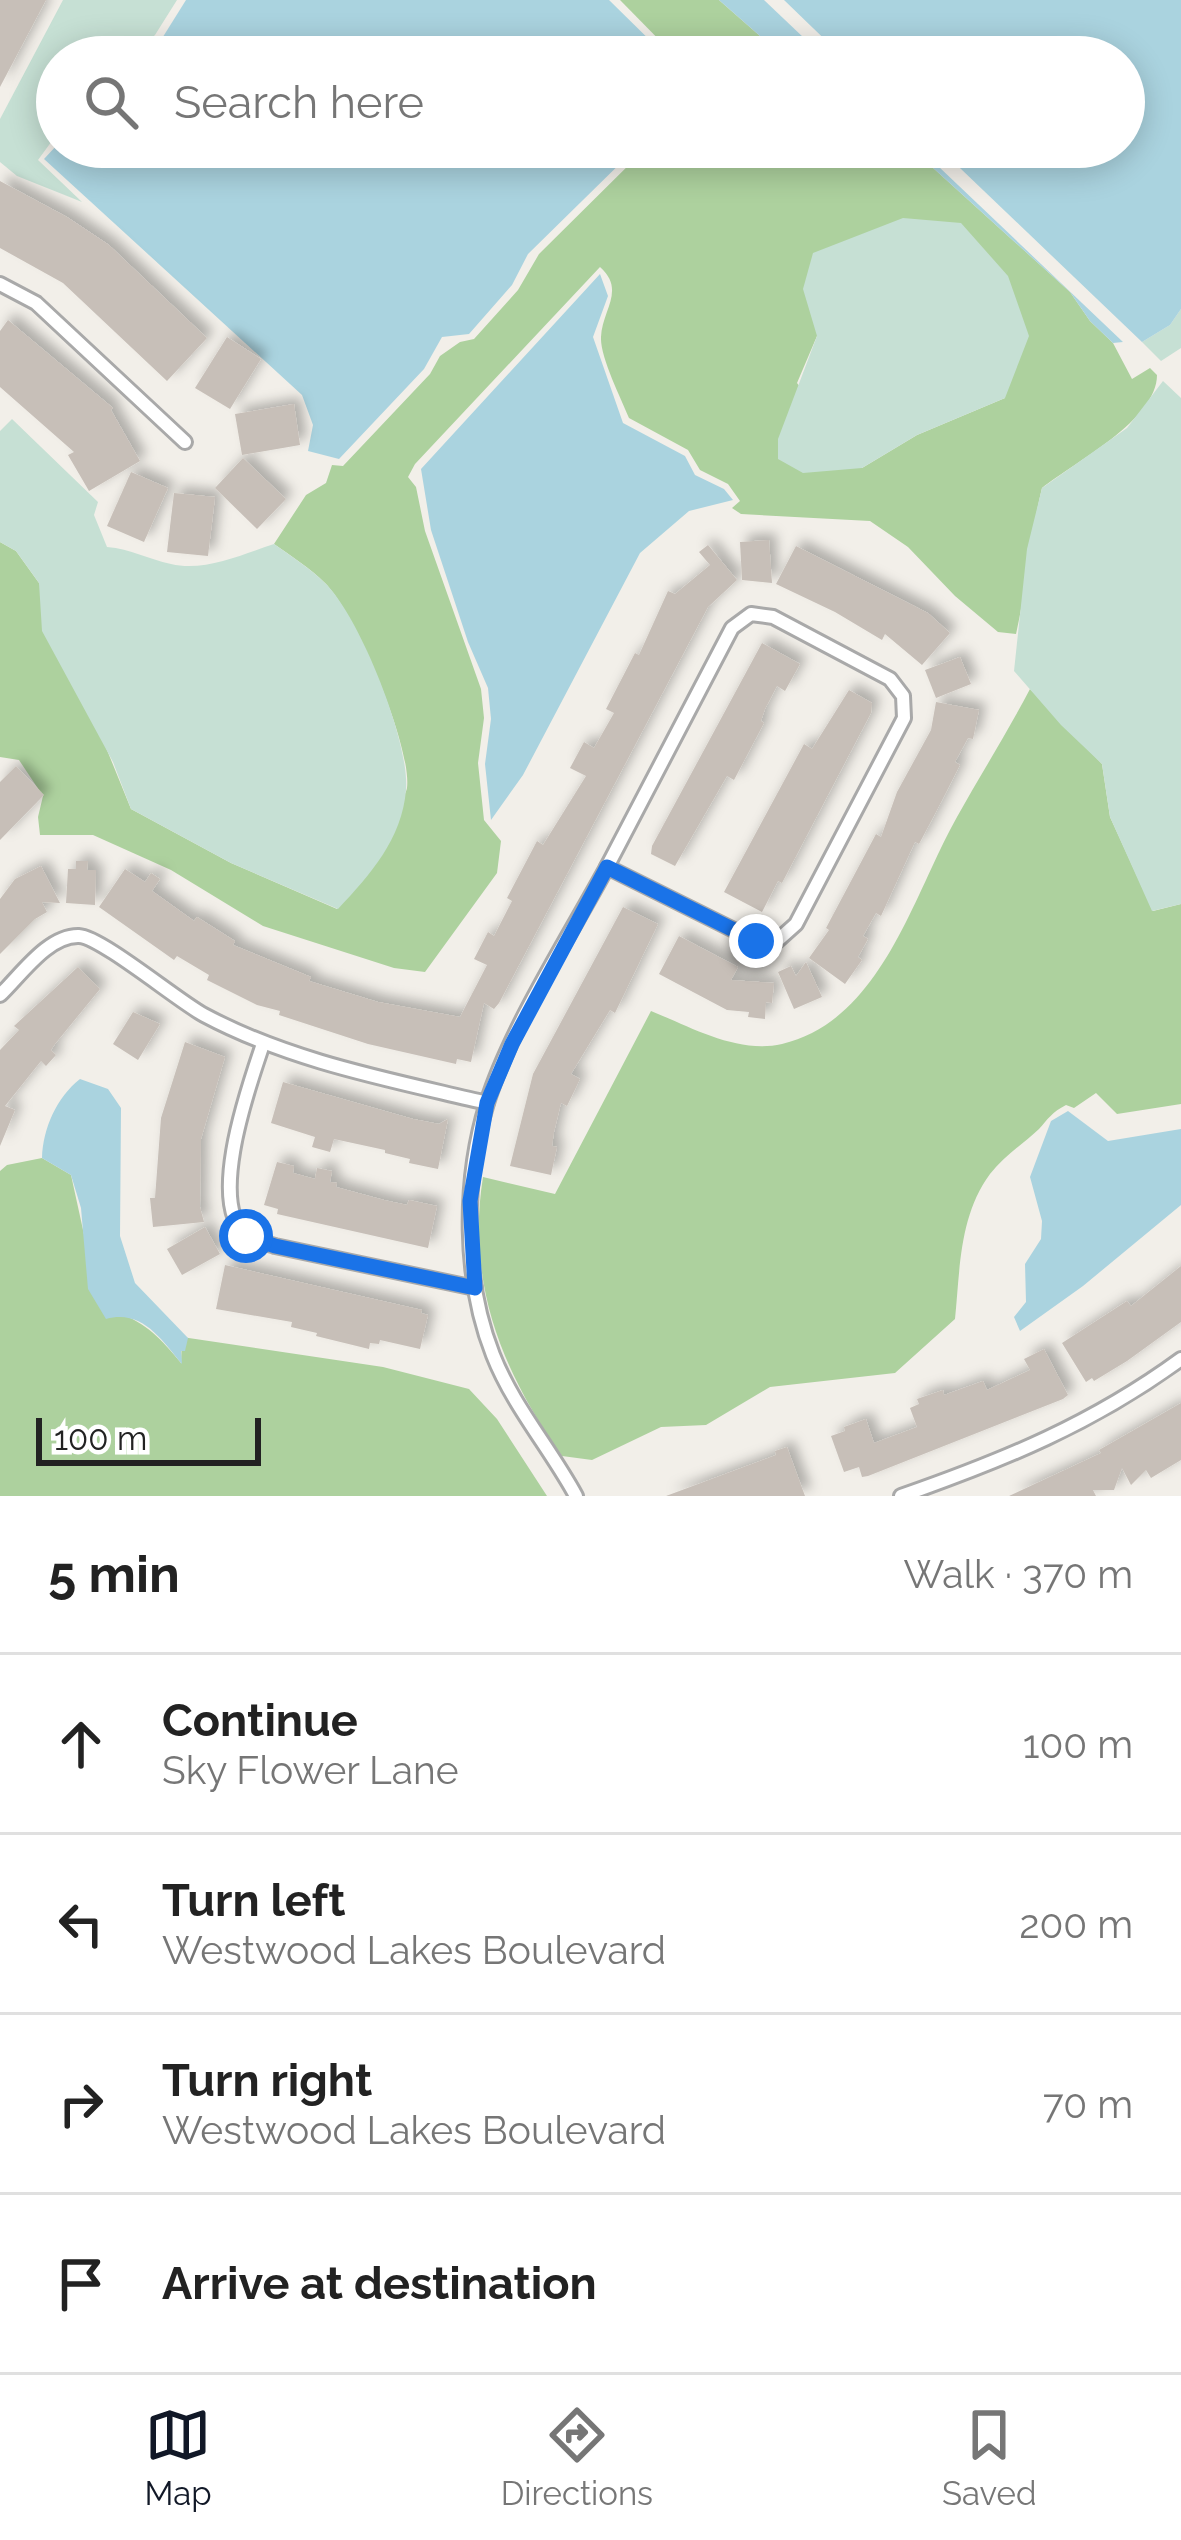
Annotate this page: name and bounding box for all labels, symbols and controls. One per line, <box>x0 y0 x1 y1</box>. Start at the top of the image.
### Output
search box <box>36 36 1145 168</box>
icon: search <box>78 69 144 135</box>
text: Search here <box>174 76 424 129</box>
route end <box>729 914 783 968</box>
route start <box>219 1209 273 1263</box>
scale bar <box>36 1412 261 1465</box>
text: 100 m <box>54 1419 147 1458</box>
text: 5 min <box>48 1544 180 1604</box>
text: Walk · 370 m <box>903 1551 1133 1597</box>
text: Continue <box>162 1694 358 1747</box>
icon: ahead <box>48 1711 114 1777</box>
text: 100 m <box>1023 1721 1133 1767</box>
text: Sky Flower Lane <box>162 1747 459 1793</box>
text: Turn left <box>162 1874 345 1927</box>
icon: left <box>48 1891 114 1957</box>
text: 200 m <box>1019 1901 1133 1947</box>
text: Westwood Lakes Boulevard <box>162 1927 666 1973</box>
text: Turn right <box>162 2054 372 2107</box>
icon: right <box>48 2071 114 2137</box>
text: 70 m <box>1043 2081 1133 2127</box>
text: Westwood Lakes Boulevard <box>162 2107 666 2153</box>
icon: arrive <box>48 2251 114 2317</box>
text: Arrive at destination <box>162 2257 597 2310</box>
tab: Map <box>145 2402 212 2513</box>
tab: Directions <box>501 2402 653 2513</box>
tab: Saved <box>942 2402 1036 2513</box>

